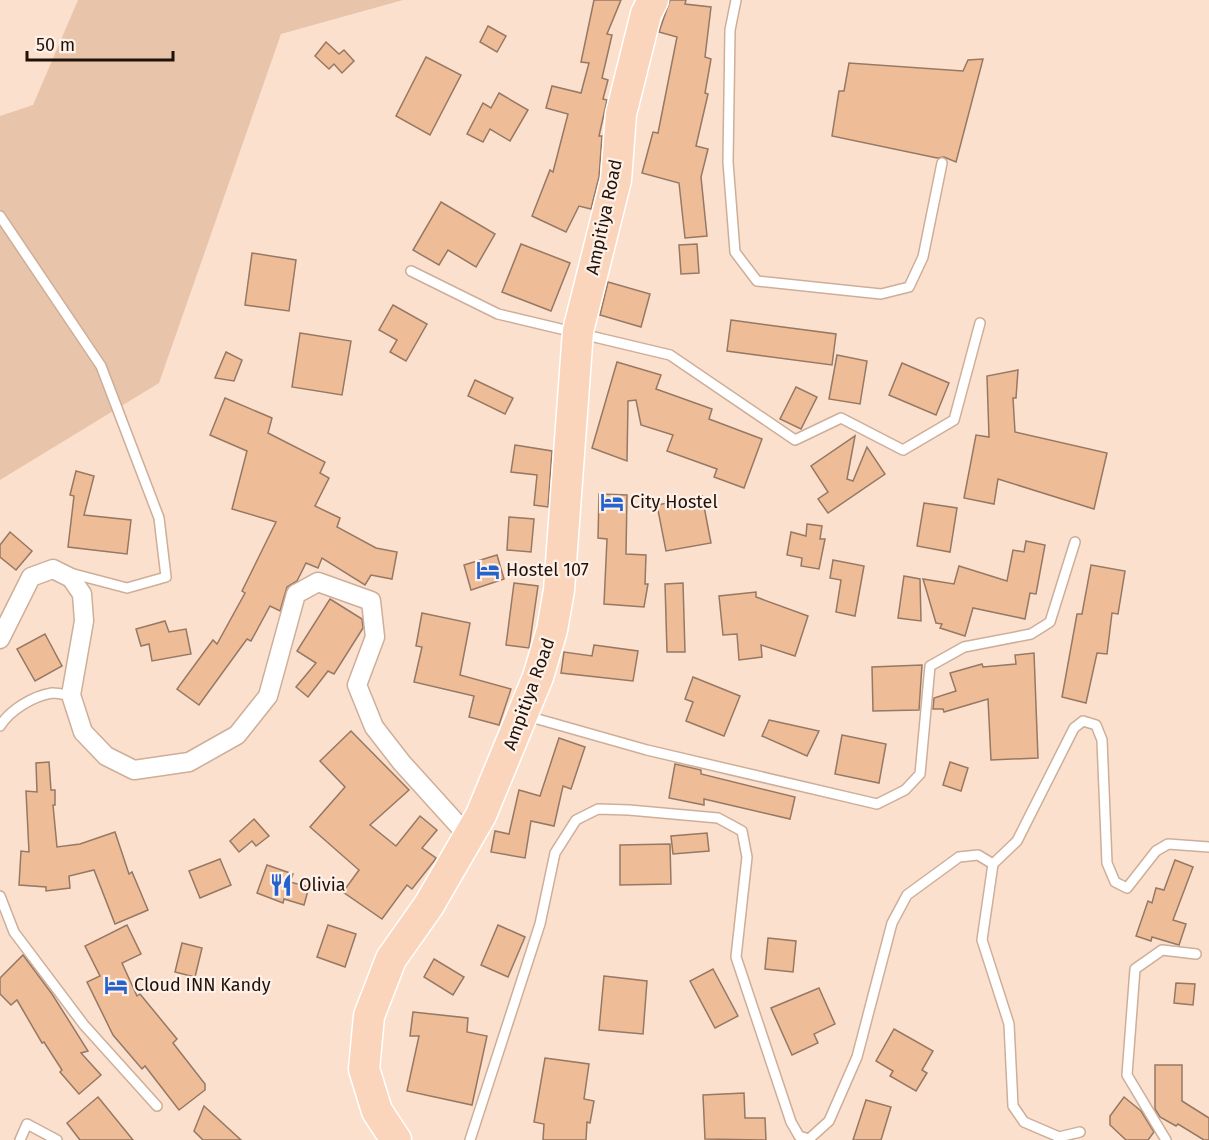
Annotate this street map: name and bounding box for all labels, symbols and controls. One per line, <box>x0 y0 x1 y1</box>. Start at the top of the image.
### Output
scale bar <box>27 24 172 62</box>
text: 50 m <box>36 34 75 56</box>
street label: Ampitiya Road <box>581 157 627 277</box>
hotel icon: City Hostel <box>599 489 625 515</box>
place label: City Hostel <box>630 491 718 513</box>
hotel icon: Hostel 107 <box>475 557 501 583</box>
place label: Hostel 107 <box>506 559 589 581</box>
street label: Ampitiya Road <box>499 635 559 753</box>
restaurant icon: Olivia <box>268 872 294 898</box>
place label: Olivia <box>299 874 346 896</box>
hotel icon: Cloud INN Kandy <box>103 972 129 998</box>
place label: Cloud INN Kandy <box>134 974 271 996</box>

